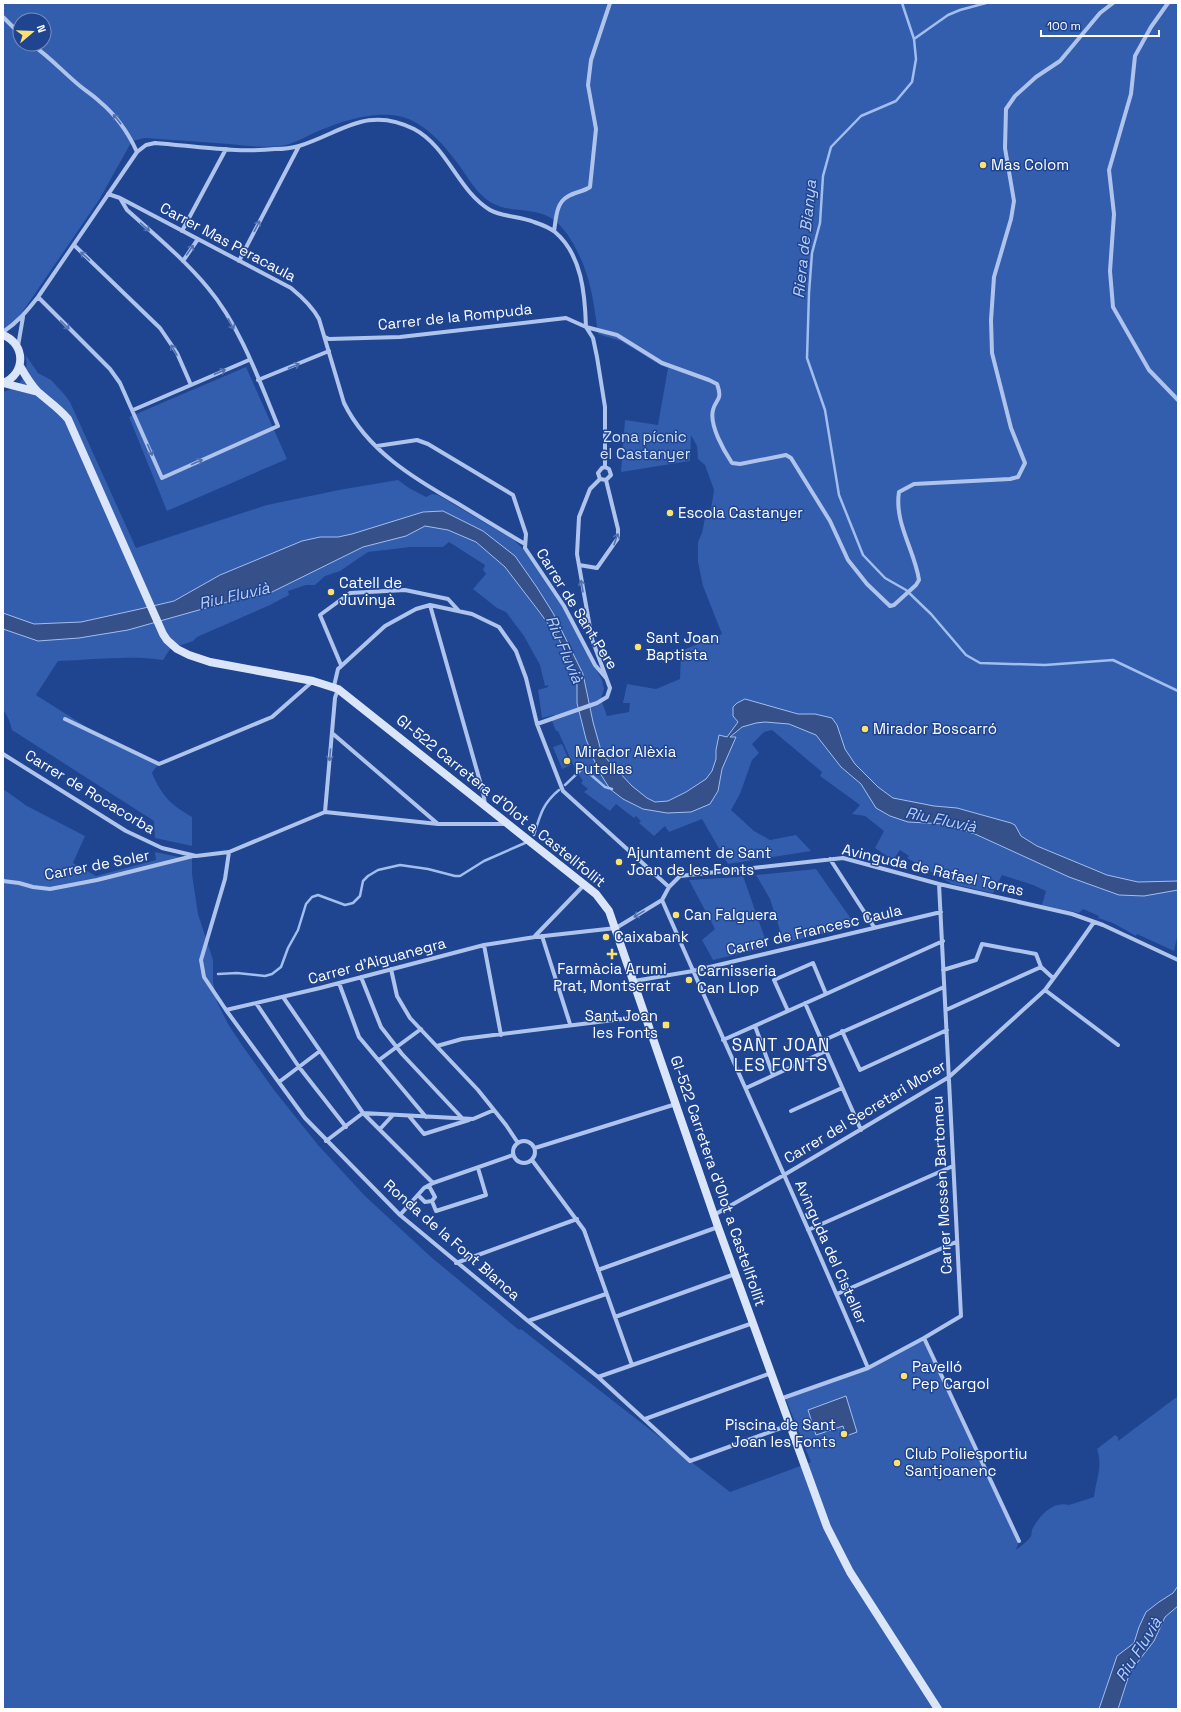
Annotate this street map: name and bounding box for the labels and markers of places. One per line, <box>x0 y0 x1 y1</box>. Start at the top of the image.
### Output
place label: Mas Colom <box>991 155 1069 174</box>
marker: Mas Colom <box>978 160 988 170</box>
place label: Escola Castanyer <box>678 503 803 522</box>
marker: Escola Castanyer <box>665 508 675 518</box>
place label: Catell de Juvinyà <box>339 573 402 609</box>
marker: Catell de Juvinyà <box>326 587 336 597</box>
place label: Sant Joan Baptista <box>646 628 719 664</box>
marker: Sant Joan Baptista <box>633 642 643 652</box>
place label: Mirador Boscarró <box>873 719 997 738</box>
marker: Mirador Boscarró <box>860 724 870 734</box>
place label: Mirador Alèxia Putellas <box>575 742 677 778</box>
marker: Mirador Alèxia Putellas <box>562 756 572 766</box>
place label: Ajuntament de Sant Joan de les Fonts <box>627 843 772 879</box>
marker: Ajuntament de Sant Joan de les Fonts <box>614 857 624 867</box>
place label: Can Falguera <box>684 905 778 924</box>
marker: Can Falguera <box>671 910 681 920</box>
place label: Caixabank <box>614 927 689 946</box>
marker: Caixabank <box>601 932 611 942</box>
marker: Farmàcia Arumi Prat, Montserrat <box>607 949 617 959</box>
place label: Farmàcia Arumi Prat, Montserrat <box>553 959 671 995</box>
place label: Carnisseria Can Llop <box>697 961 777 997</box>
marker: Carnisseria Can Llop <box>684 975 694 985</box>
place label: Sant Joan les Fonts <box>585 1006 658 1042</box>
marker: Sant Joan les Fonts <box>661 1020 671 1030</box>
place label: Pavelló Pep Cargol <box>912 1357 989 1393</box>
marker: Pavelló Pep Cargol <box>899 1371 909 1381</box>
place label: Piscina de Sant Joan les Fonts <box>725 1415 836 1451</box>
marker: Piscina de Sant Joan les Fonts <box>839 1429 849 1439</box>
place label: Club Poliesportiu Santjoanenc <box>905 1444 1028 1480</box>
marker: Club Poliesportiu Santjoanenc <box>892 1458 902 1468</box>

